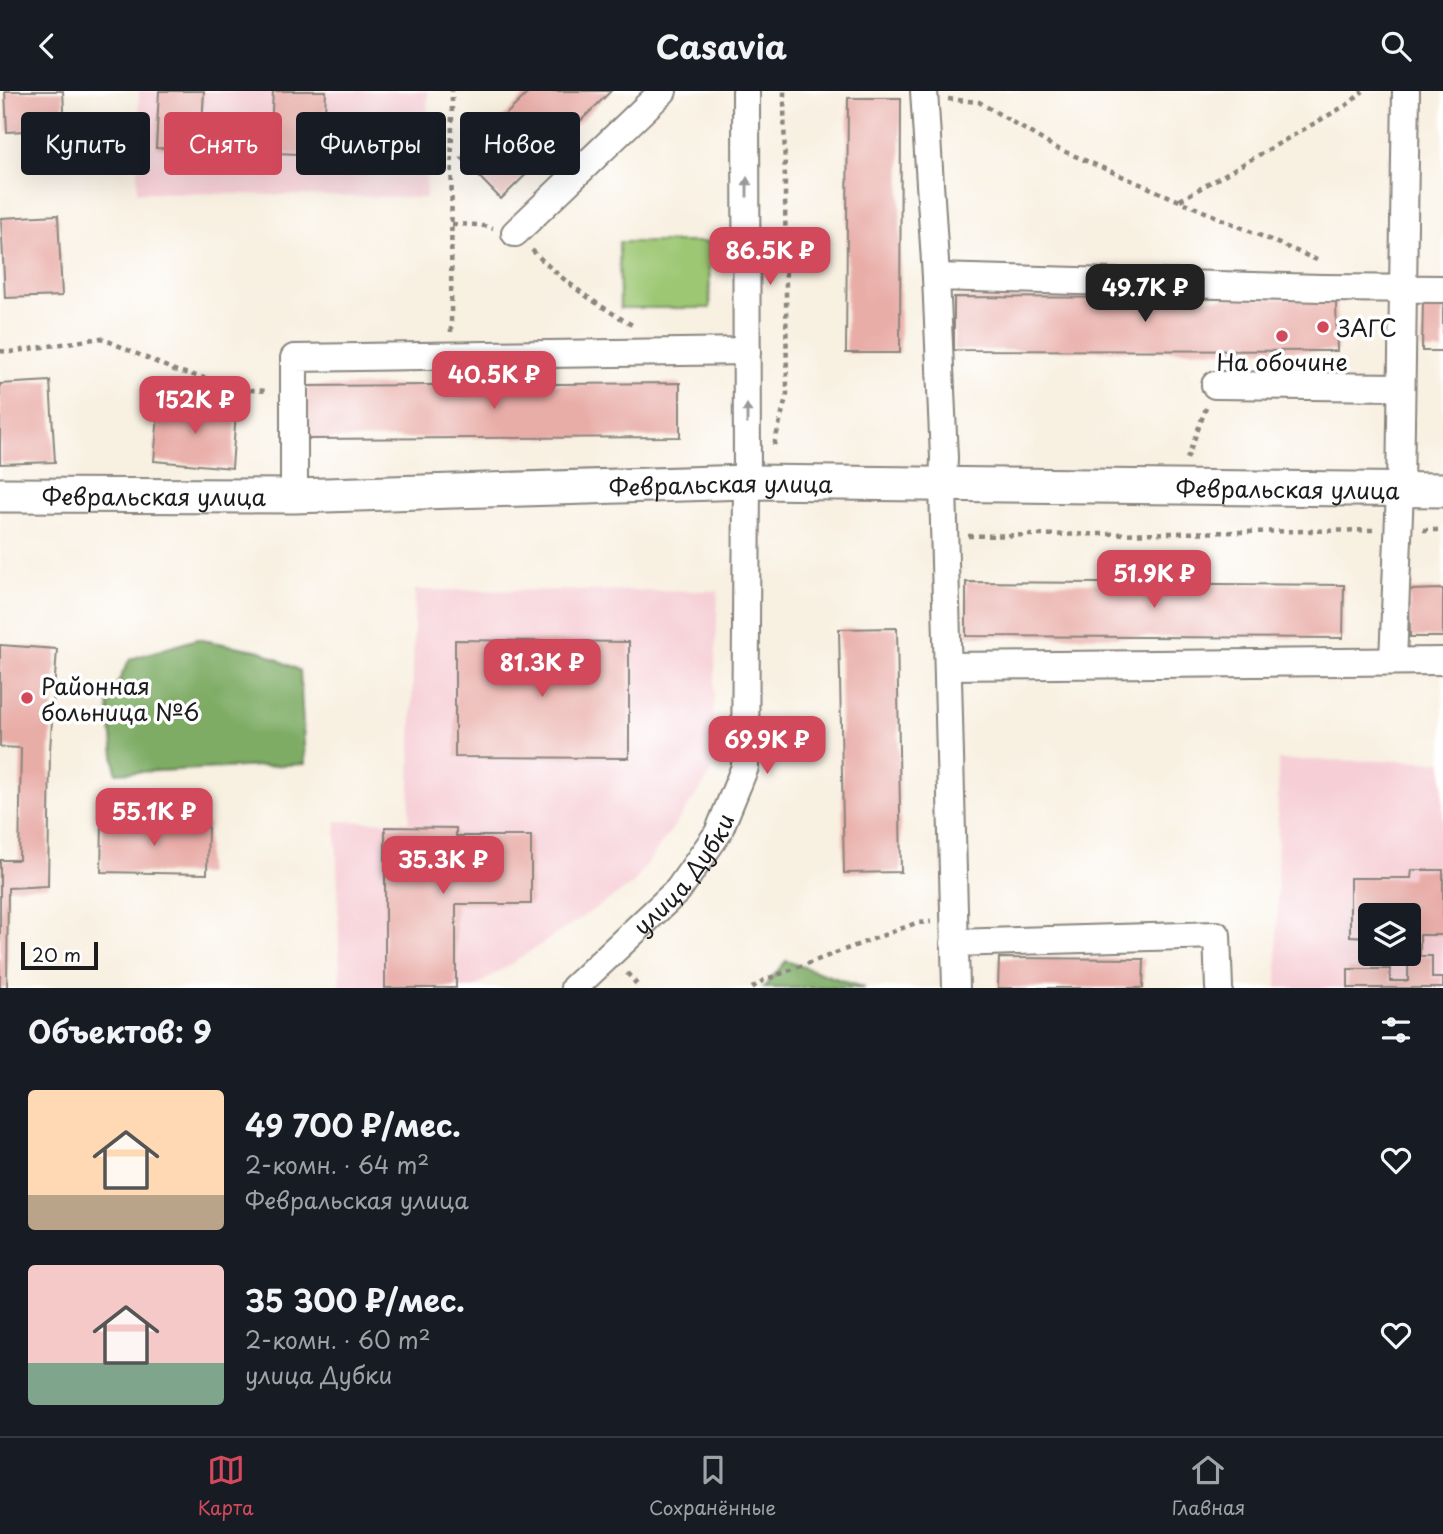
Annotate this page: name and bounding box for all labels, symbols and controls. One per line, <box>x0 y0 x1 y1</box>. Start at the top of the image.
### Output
text: Casavia <box>656 22 787 70</box>
icon: back <box>28 27 66 65</box>
icon: search <box>1377 27 1415 65</box>
chip: Купить <box>21 112 150 175</box>
chip: Снять <box>164 112 282 175</box>
chip: Фильтры <box>296 112 446 175</box>
chip: Новое <box>460 112 580 175</box>
one-way arrow <box>741 175 752 197</box>
pin: 86.5K ₽ <box>705 227 835 287</box>
text: 86.5K ₽ <box>725 232 815 267</box>
pin: 49.7K ₽ <box>1080 265 1210 324</box>
text: 49.7K ₽ <box>1102 269 1188 304</box>
place label: ЗАГС <box>1336 310 1397 345</box>
marker: ЗАГС <box>1315 319 1331 335</box>
marker: На обочине <box>1274 328 1290 344</box>
place label: На обочине <box>1216 344 1348 379</box>
pin: 40.5K ₽ <box>429 351 559 411</box>
text: 40.5K ₽ <box>448 356 540 391</box>
pin: 152K ₽ <box>138 377 252 436</box>
text: 152K ₽ <box>155 381 235 416</box>
one-way arrow <box>741 403 753 425</box>
street label: Февральская улица <box>608 464 833 504</box>
street label: Февральская улица <box>1176 469 1400 507</box>
street label: Февральская улица <box>42 478 267 513</box>
pin: 51.9K ₽ <box>1089 551 1219 610</box>
text: 51.9K ₽ <box>1113 555 1195 590</box>
pin: 81.3K ₽ <box>477 639 607 699</box>
text: 81.3K ₽ <box>500 644 584 679</box>
place label: Районная больница №6 <box>41 668 200 729</box>
marker: Районная больница №6 <box>19 690 35 706</box>
pin: 69.9K ₽ <box>702 717 832 776</box>
text: 69.9K ₽ <box>725 721 809 756</box>
pin: 55.1K ₽ <box>89 789 219 848</box>
text: 55.1K ₽ <box>112 793 196 828</box>
street label: улица Дубки <box>624 808 742 942</box>
pin: 35.3K ₽ <box>378 837 508 896</box>
text: 35.3K ₽ <box>398 841 488 876</box>
map controls <box>1358 903 1421 966</box>
button: layers <box>1358 903 1421 966</box>
scale bar <box>21 939 98 971</box>
text: 20 m <box>32 940 81 968</box>
text: Объектов: 9 <box>28 1008 212 1053</box>
icon: filters <box>1377 1011 1415 1049</box>
text: 49 700 ₽/мес. <box>245 1102 461 1147</box>
icon: home <box>84 1118 168 1202</box>
icon: heart <box>1377 1141 1415 1179</box>
text: 2-комн. · 64 m² <box>245 1147 429 1182</box>
text: Февральская улица <box>245 1182 469 1217</box>
text: 35 300 ₽/мес. <box>245 1277 465 1322</box>
icon: home <box>84 1293 168 1377</box>
icon: heart <box>1377 1316 1415 1354</box>
text: 2-комн. · 60 m² <box>245 1322 431 1357</box>
text: улица Дубки <box>245 1357 392 1392</box>
tab: Карта <box>198 1451 254 1521</box>
tab: Сохранённые <box>649 1451 776 1521</box>
tab: Главная <box>1172 1451 1245 1521</box>

